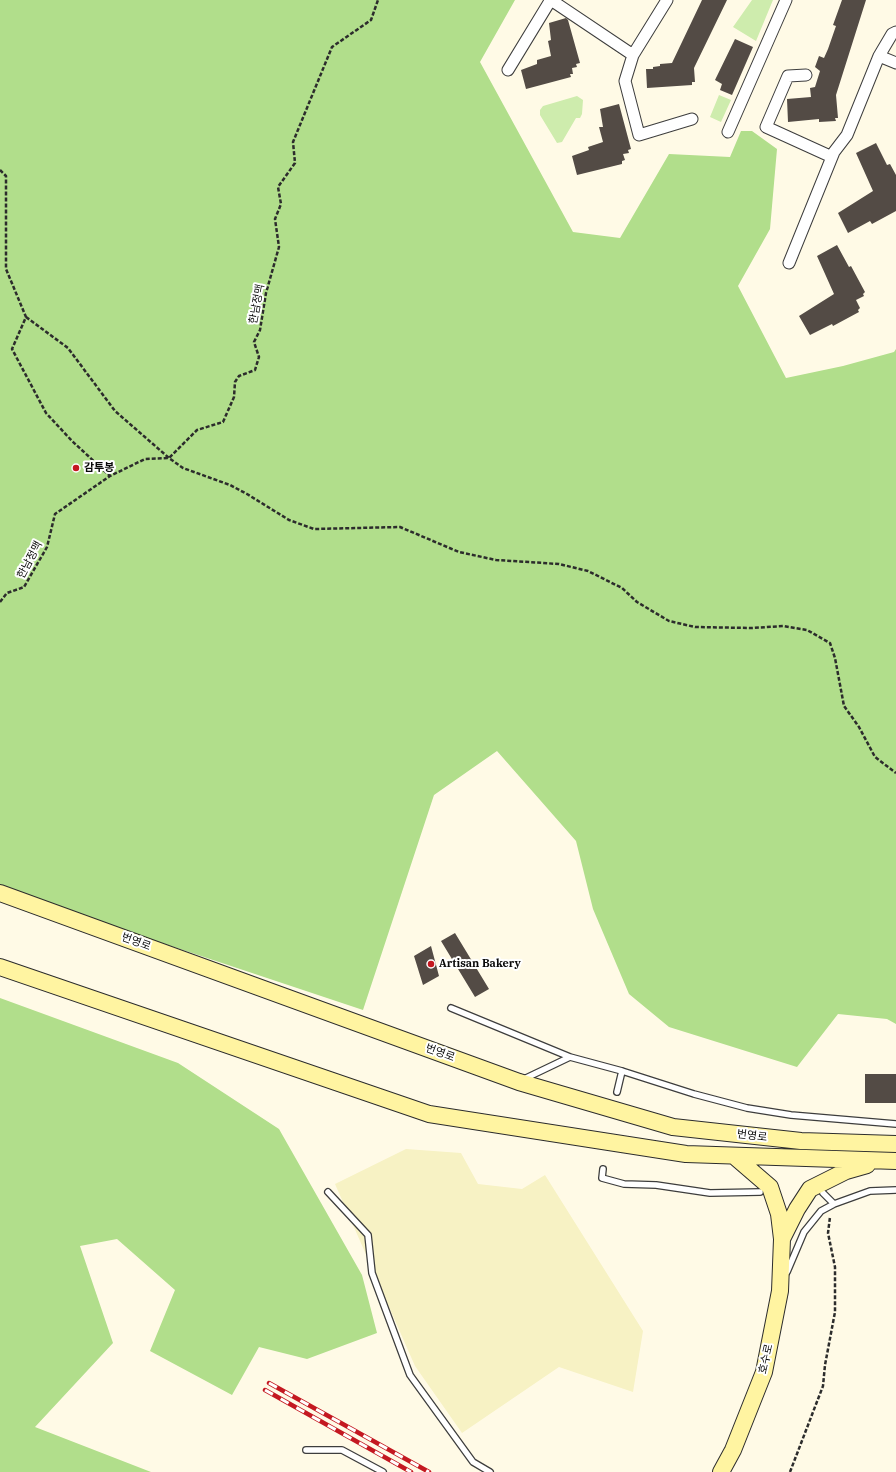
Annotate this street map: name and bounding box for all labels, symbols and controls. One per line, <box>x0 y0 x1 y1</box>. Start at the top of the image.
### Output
street label: 한남정맥 <box>247 283 267 325</box>
place label: 감투봉 <box>84 461 114 475</box>
marker: 감투봉 <box>71 463 81 473</box>
street label: 한남정맥 <box>15 539 45 581</box>
street label: 번영로 <box>119 931 153 953</box>
place label: Artisan Bakery <box>439 957 521 971</box>
marker: Artisan Bakery <box>426 959 436 969</box>
street label: 번영로 <box>423 1042 457 1064</box>
street label: 번영로 <box>736 1128 768 1144</box>
street label: 호수로 <box>756 1343 776 1375</box>

